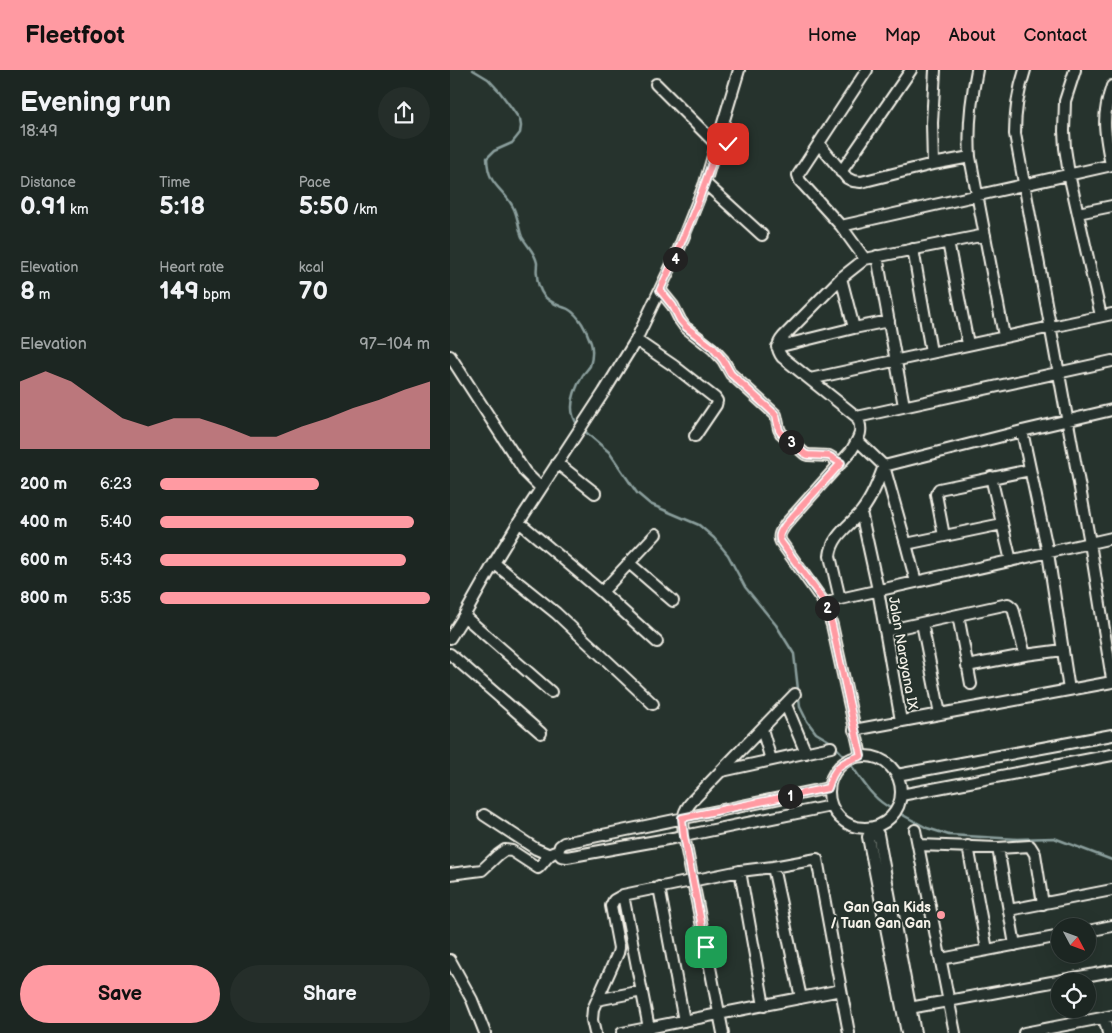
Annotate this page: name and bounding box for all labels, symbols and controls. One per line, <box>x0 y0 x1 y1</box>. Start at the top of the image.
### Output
text: Fleetfoot <box>25 21 125 50</box>
text: Home <box>808 25 857 46</box>
text: Map <box>885 25 921 46</box>
text: About <box>949 25 996 46</box>
text: Contact <box>1024 25 1087 46</box>
text: Evening run <box>20 86 171 119</box>
button: share <box>378 87 430 139</box>
text: 18:49 <box>20 122 58 141</box>
pin <box>707 123 749 165</box>
icon: check <box>714 130 742 158</box>
text: Distance <box>20 174 76 191</box>
text: Time <box>159 174 190 191</box>
text: Pace <box>299 174 331 191</box>
text: 0.91 <box>20 191 66 222</box>
text: 5:18 <box>159 191 205 222</box>
text: 5:50 <box>299 191 349 222</box>
text: km <box>66 201 88 218</box>
text: /km <box>349 201 378 218</box>
pin: 4 <box>662 246 688 272</box>
text: 4 <box>671 251 680 268</box>
text: Elevation <box>20 259 78 276</box>
text: Heart rate <box>159 259 224 276</box>
text: kcal <box>299 259 324 276</box>
text: 8 <box>20 276 35 307</box>
text: 149 <box>159 276 199 307</box>
text: 70 <box>299 276 328 307</box>
text: m <box>35 286 50 303</box>
text: bpm <box>199 286 231 303</box>
text: Elevation <box>20 335 87 354</box>
text: 97–104 m <box>359 335 430 354</box>
pin: 3 <box>778 430 804 454</box>
text: 3 <box>787 434 796 451</box>
text: 200 m <box>20 475 67 494</box>
text: 6:23 <box>100 475 132 494</box>
text: 400 m <box>20 513 67 532</box>
text: 5:40 <box>100 513 132 532</box>
text: 600 m <box>20 551 68 570</box>
text: 5:43 <box>100 551 132 570</box>
text: 800 m <box>20 589 68 608</box>
text: 5:35 <box>100 589 131 608</box>
street label: Jalan Narayana IX <box>885 595 921 711</box>
pin: 2 <box>814 596 840 620</box>
text: 2 <box>823 600 832 617</box>
pin: 1 <box>778 784 802 808</box>
text: 1 <box>788 788 793 805</box>
place label: Gan Gan Kids / Tuan Gan Gan <box>830 899 931 932</box>
marker: Gan Gan Kids / Tuan Gan Gan <box>935 909 947 921</box>
north arrow <box>1051 918 1096 962</box>
map controls <box>1051 918 1096 1018</box>
pin <box>685 926 727 968</box>
icon: arrive <box>692 933 720 961</box>
button: Save <box>20 965 220 1023</box>
button: Share <box>230 965 430 1023</box>
button: locate <box>1051 973 1096 1018</box>

